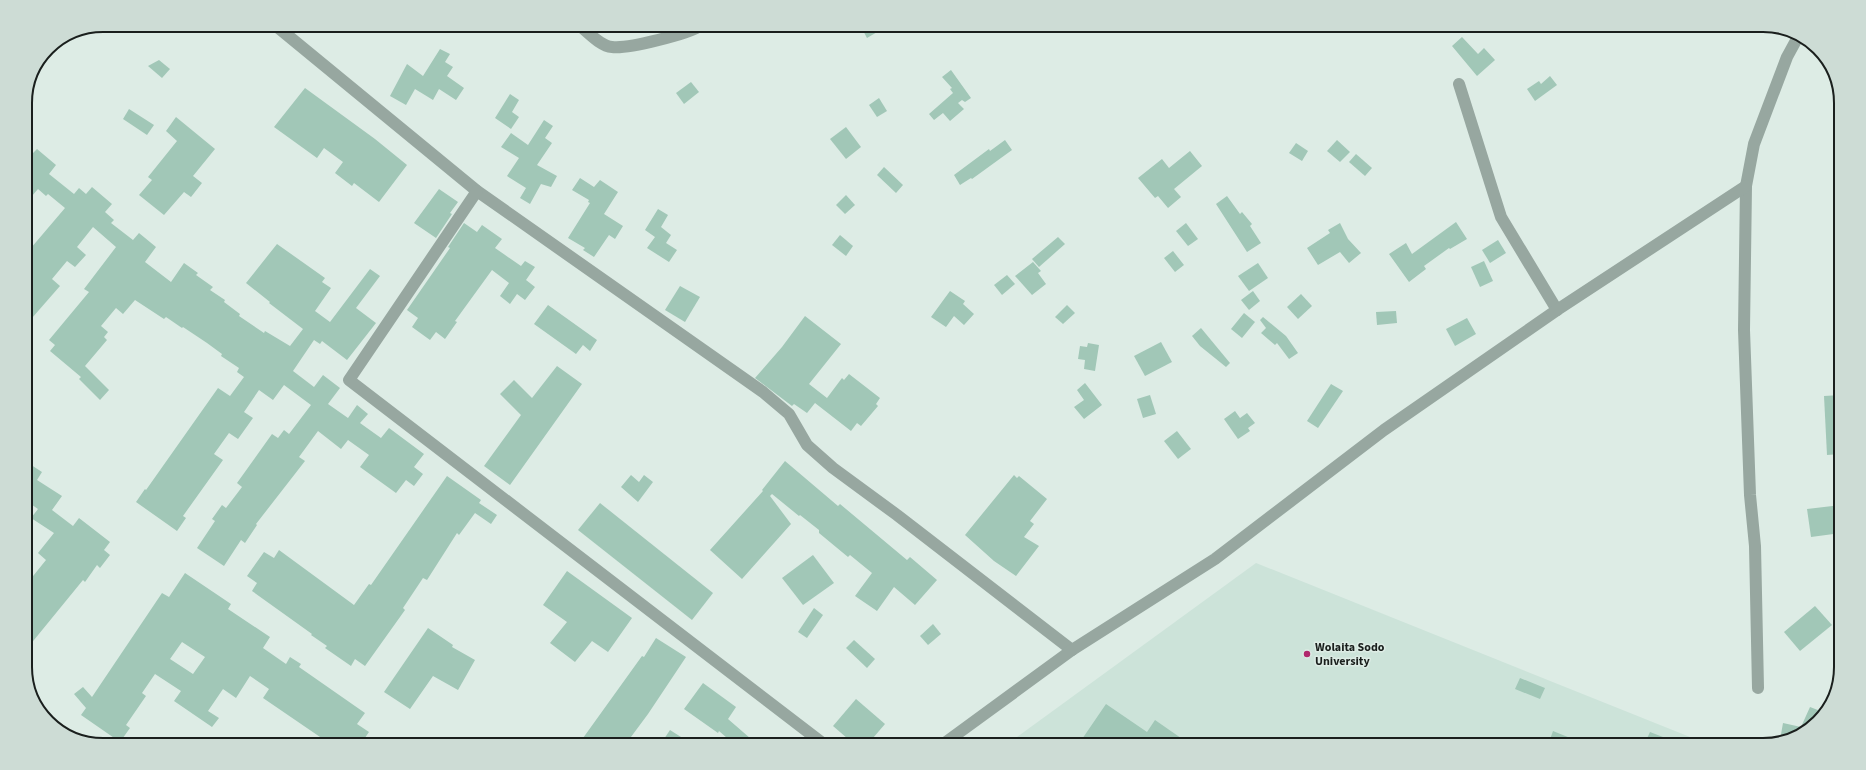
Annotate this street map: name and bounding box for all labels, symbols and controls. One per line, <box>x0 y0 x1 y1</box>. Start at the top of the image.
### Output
place label: Wolaita Sodo University <box>1315 639 1385 670</box>
marker: Wolaita Sodo University <box>1302 649 1312 659</box>

